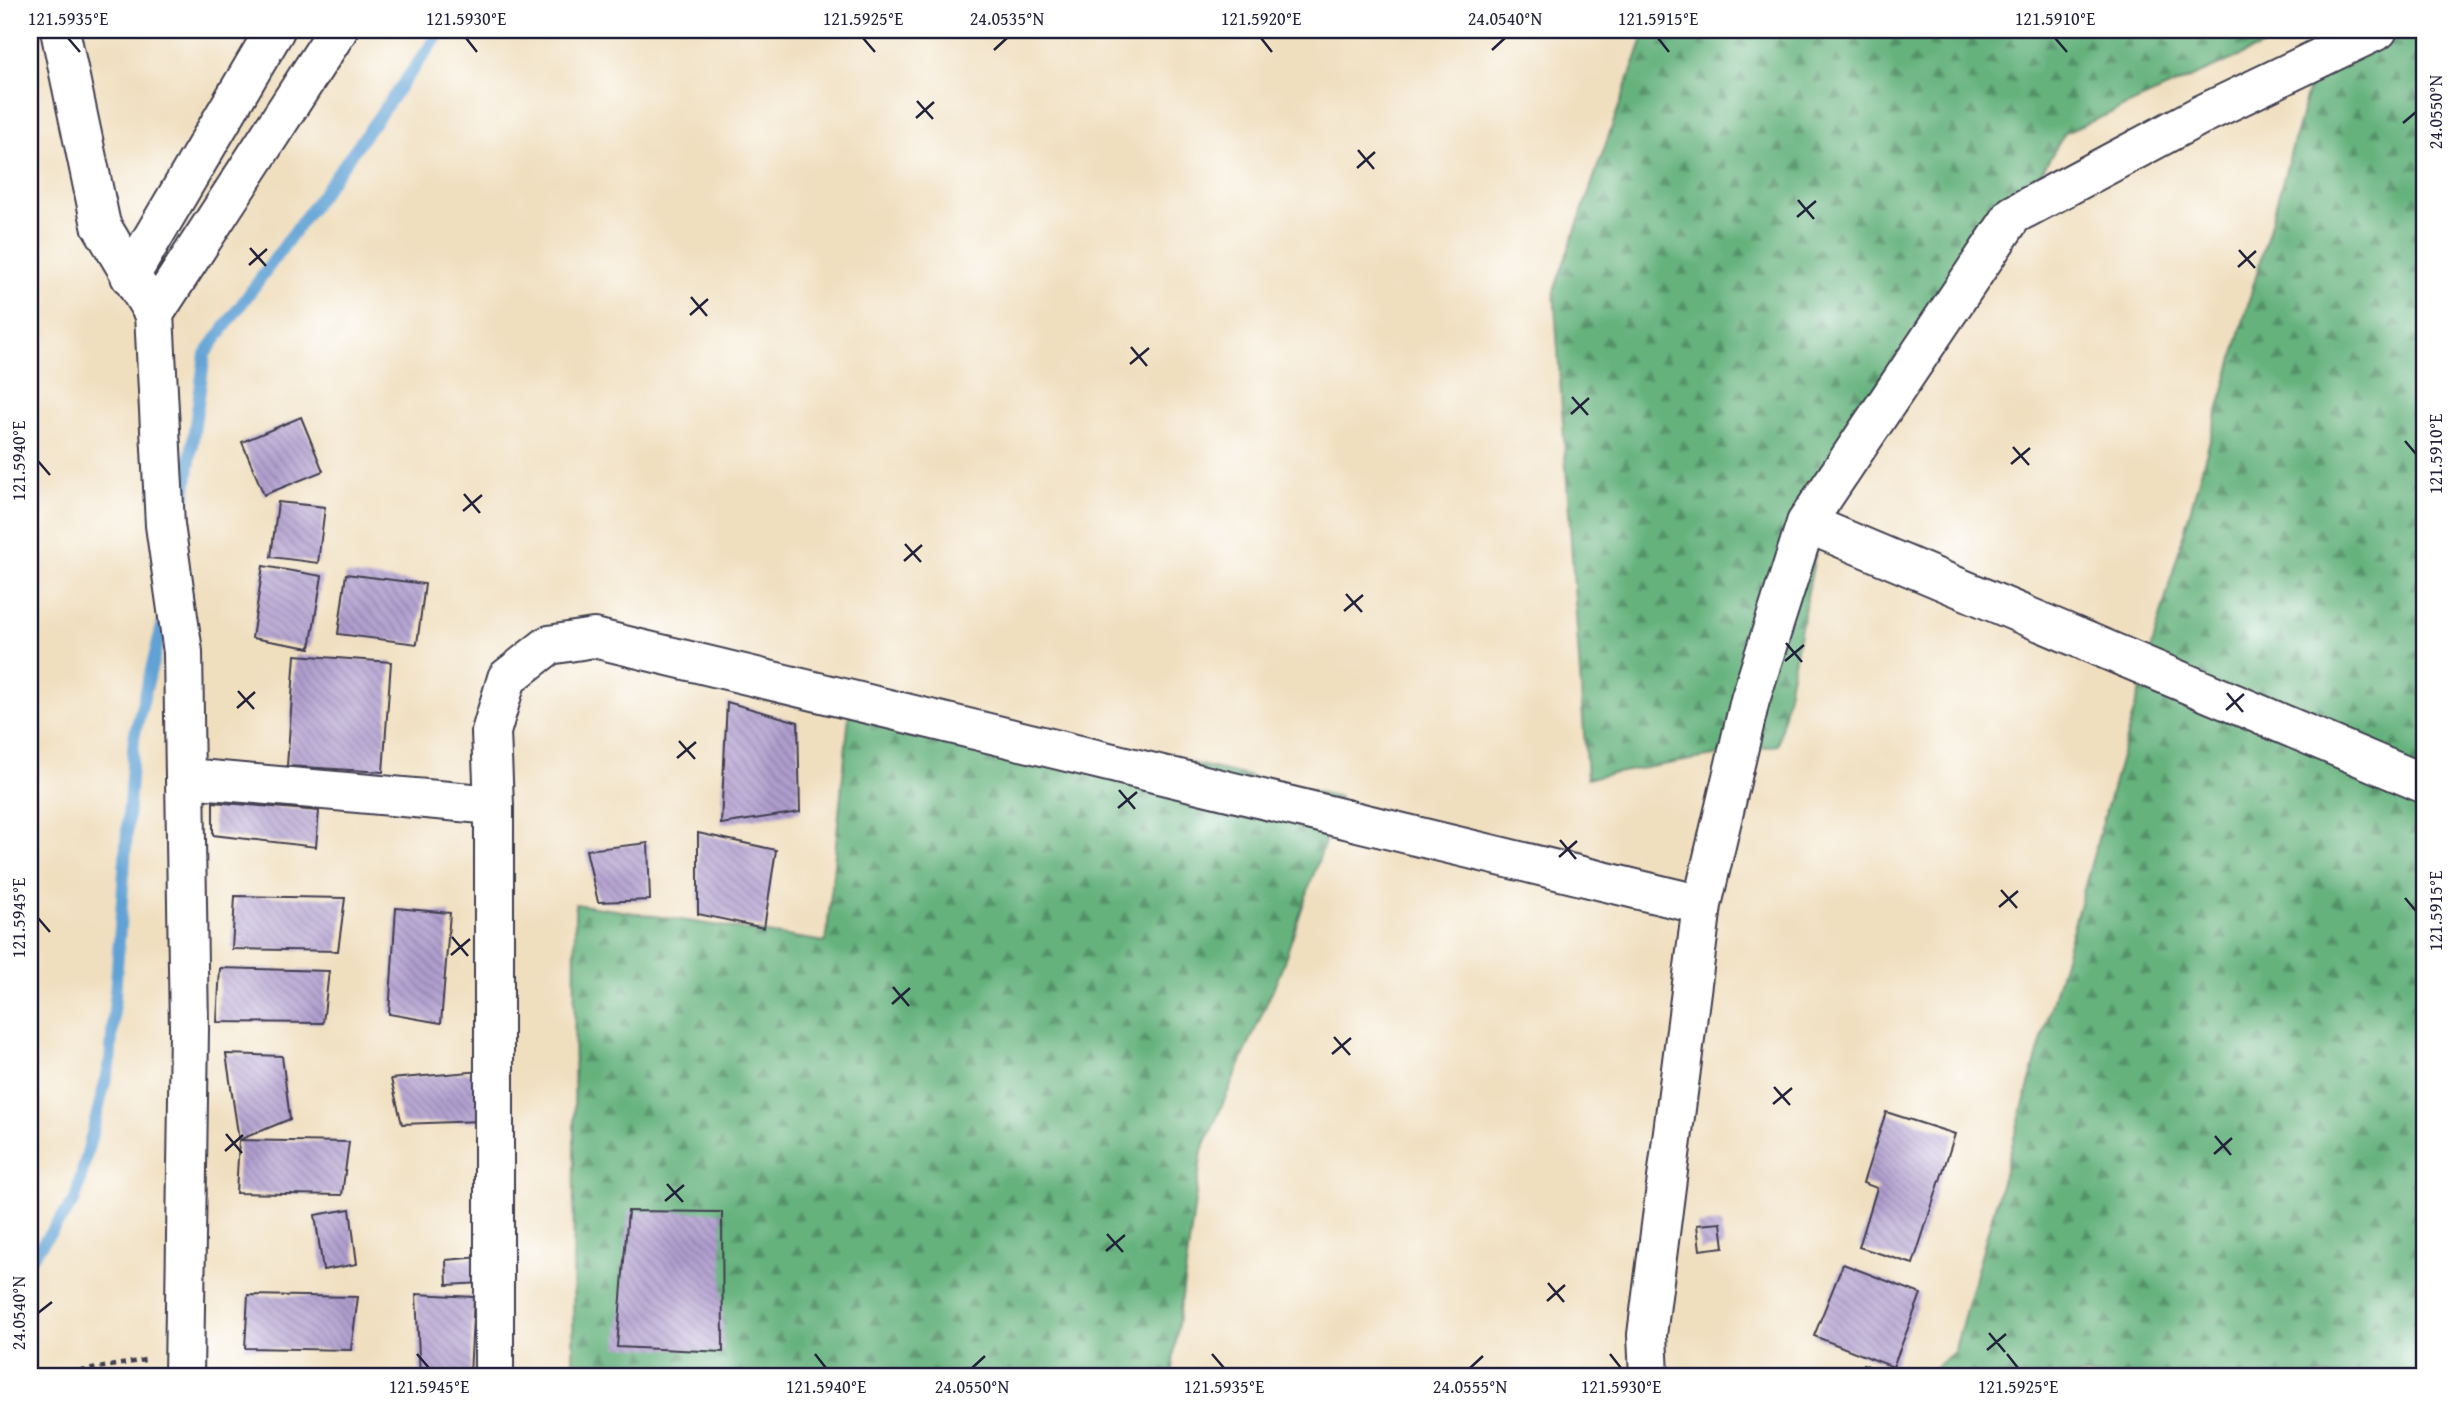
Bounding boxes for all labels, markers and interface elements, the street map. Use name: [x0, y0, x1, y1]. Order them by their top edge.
text: 121.5935°E: [28, 5, 108, 32]
text: 121.5930°E: [426, 5, 506, 32]
text: 121.5925°E: [823, 5, 903, 32]
text: 24.0535°N: [970, 5, 1045, 32]
text: 121.5920°E: [1221, 5, 1301, 32]
text: 24.0540°N: [1468, 5, 1543, 32]
text: 121.5915°E: [1618, 5, 1698, 32]
text: 121.5910°E: [2015, 5, 2095, 32]
text: 24.0550°N: [2422, 74, 2449, 149]
text: 121.5910°E: [2422, 414, 2449, 494]
text: 121.5940°E: [5, 421, 32, 501]
text: 121.5915°E: [2422, 871, 2449, 951]
text: 121.5945°E: [5, 878, 32, 958]
text: 24.0540°N: [5, 1275, 32, 1350]
text: 121.5945°E: [389, 1373, 469, 1400]
text: 121.5940°E: [786, 1373, 866, 1400]
text: 24.0550°N: [935, 1373, 1010, 1400]
text: 121.5935°E: [1184, 1373, 1264, 1400]
text: 24.0555°N: [1433, 1373, 1508, 1400]
text: 121.5930°E: [1581, 1373, 1661, 1400]
text: 121.5925°E: [1978, 1373, 2058, 1400]

